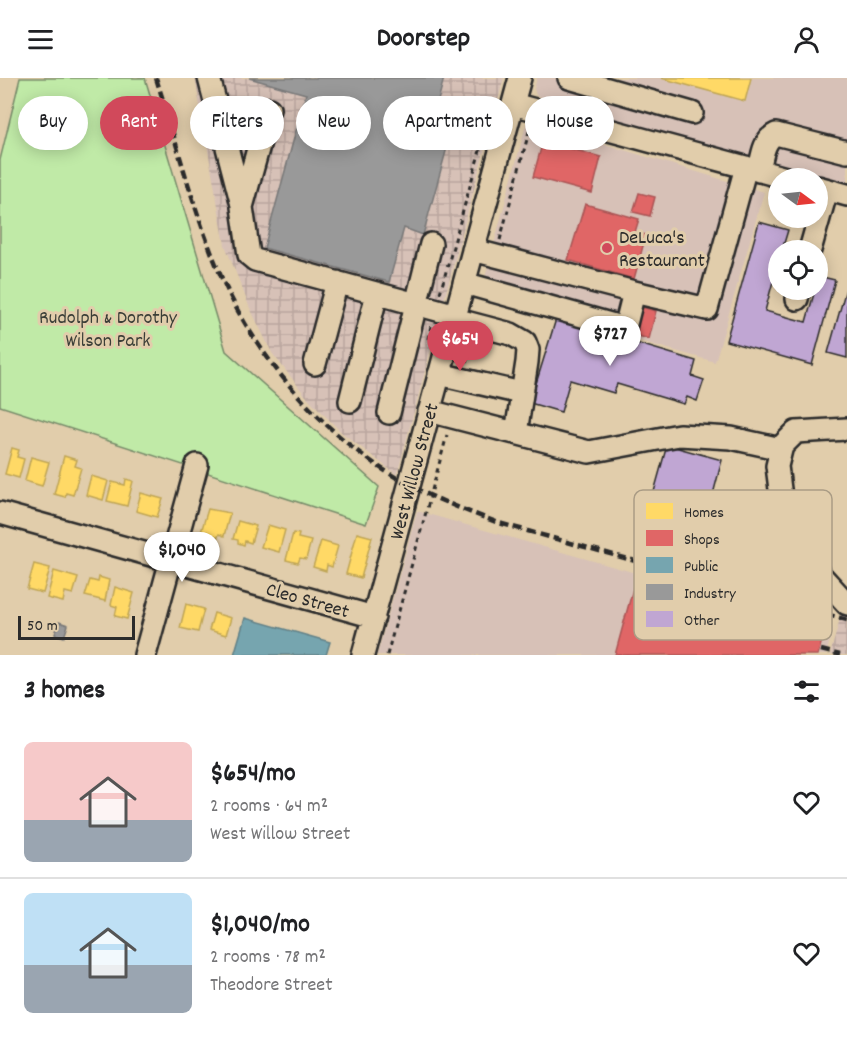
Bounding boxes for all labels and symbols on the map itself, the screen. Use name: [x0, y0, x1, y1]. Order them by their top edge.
north arrow: [768, 168, 828, 228]
place label: DeLuca's Restaurant: [619, 225, 705, 276]
marker: DeLuca's Restaurant: [600, 241, 614, 255]
park label: Rudolph & Dorothy Wilson Park: [39, 305, 178, 356]
pin: $727: [574, 316, 646, 367]
pin: $654: [424, 321, 496, 372]
street label: West Willow Street: [384, 400, 448, 543]
legend: [634, 490, 832, 640]
text: Homes: [684, 502, 724, 525]
text: Shops: [684, 529, 720, 552]
pin: $1,040: [133, 532, 231, 583]
text: Public: [684, 556, 718, 579]
street label: Cleo Street: [262, 577, 352, 627]
text: Industry: [684, 583, 736, 606]
text: Other: [684, 610, 719, 633]
scale bar: [18, 613, 135, 640]

